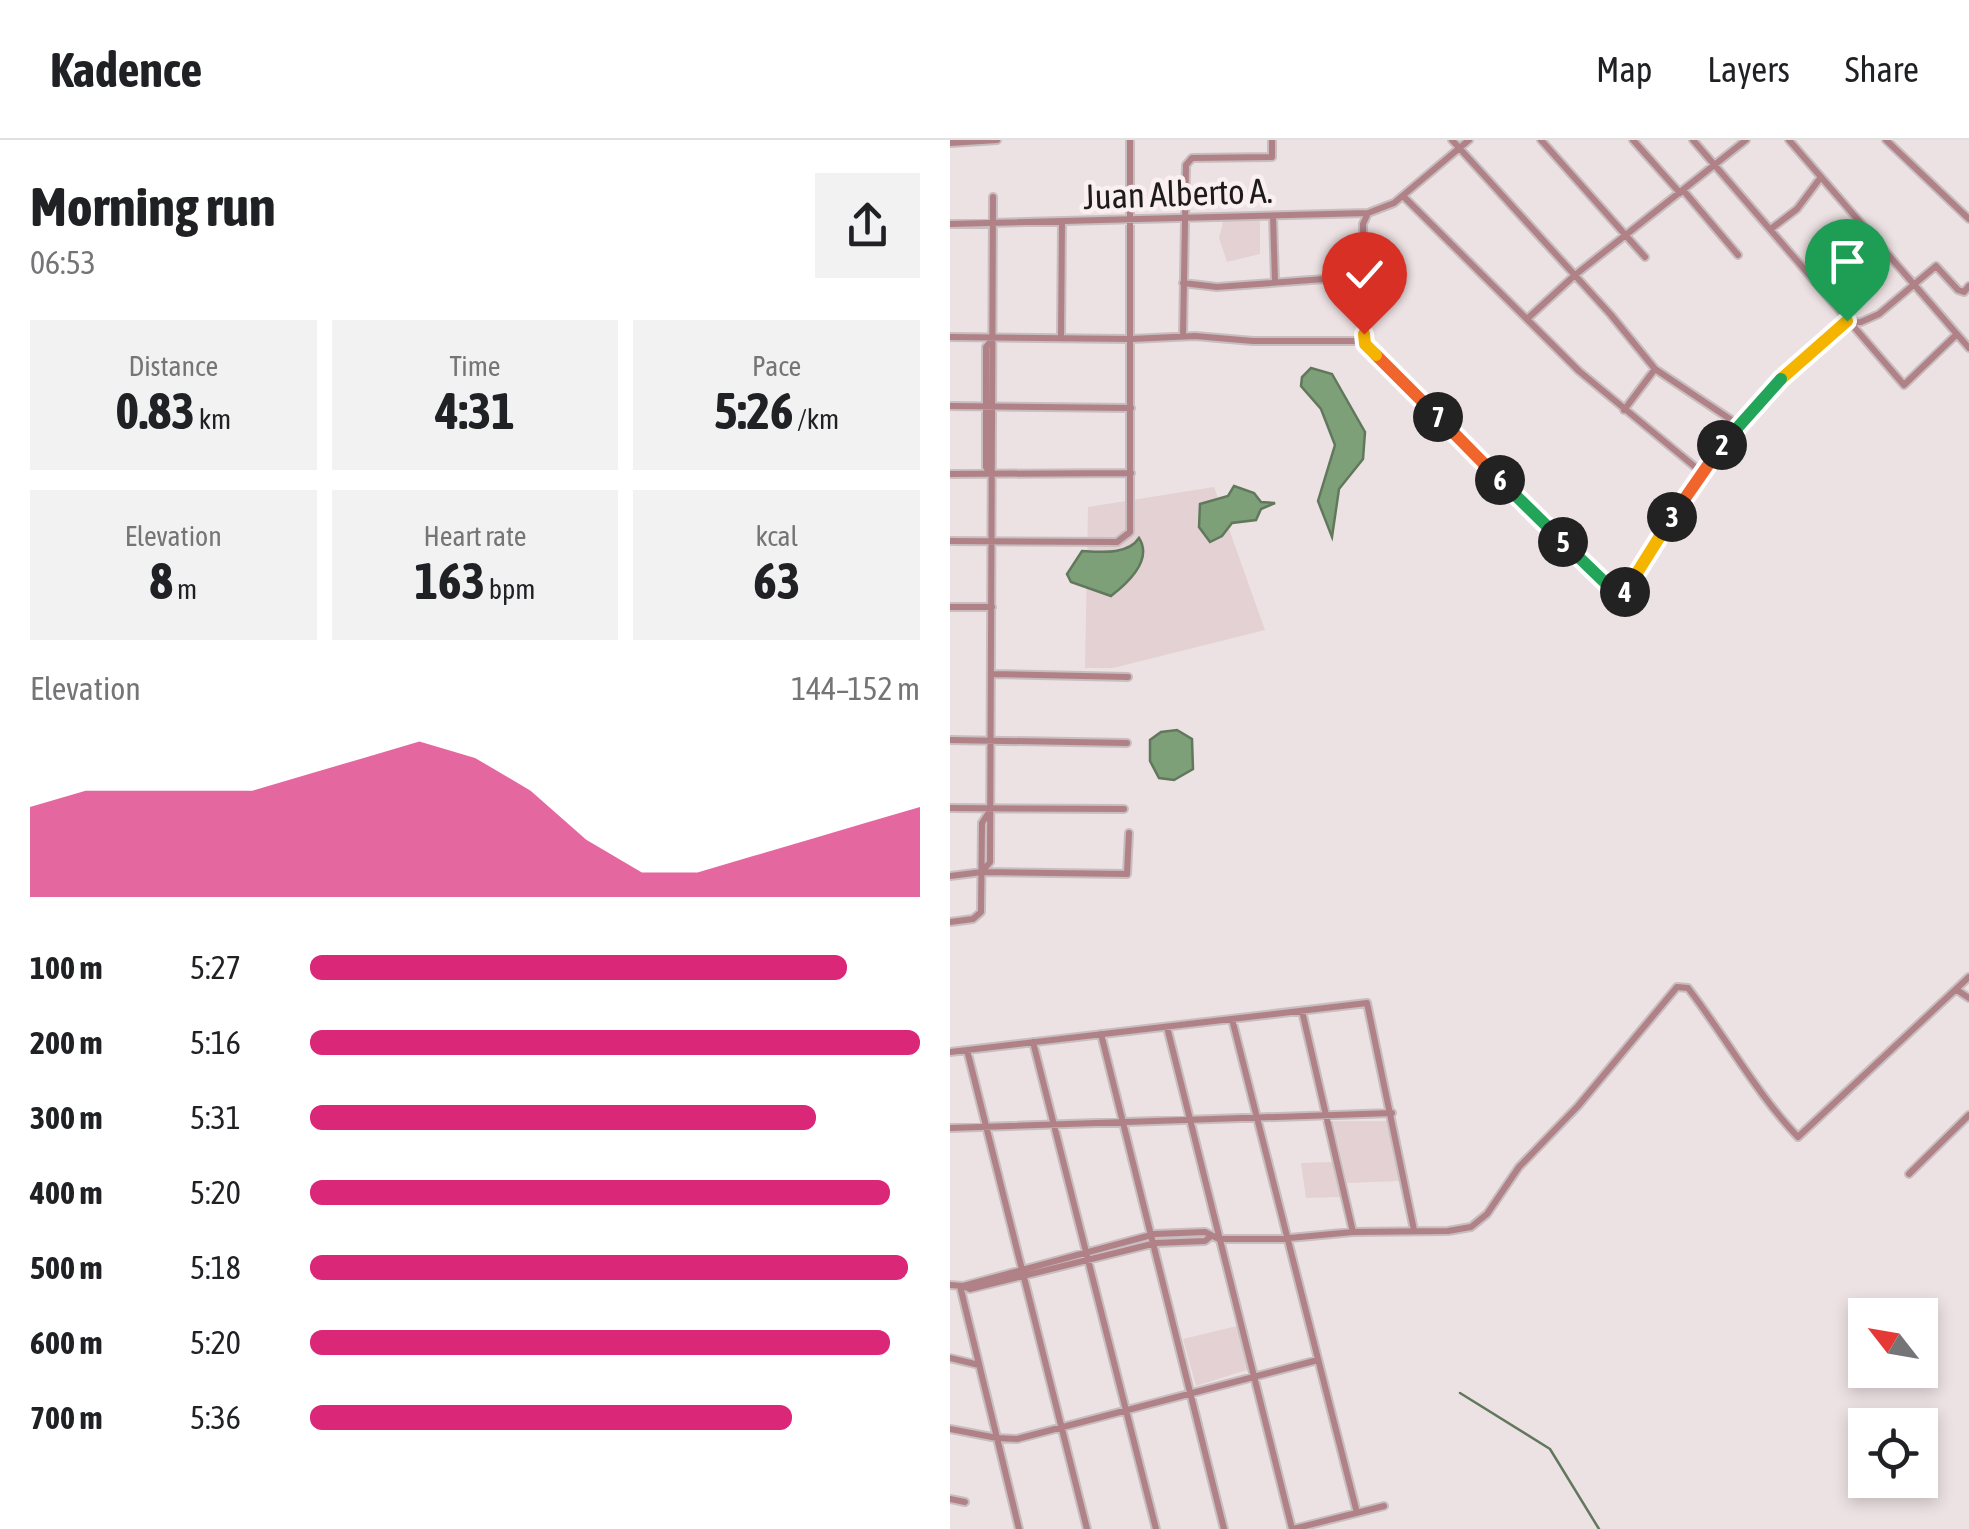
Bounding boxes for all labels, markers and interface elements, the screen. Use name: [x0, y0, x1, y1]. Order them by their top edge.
text: Kadence: [50, 42, 202, 97]
text: Map: [1596, 49, 1652, 89]
text: Layers: [1707, 49, 1790, 89]
text: Share: [1845, 49, 1919, 89]
street label: Juan Alberto A.: [1083, 170, 1273, 216]
button: share: [815, 173, 920, 278]
text: Morning run: [30, 175, 276, 238]
pin: [1805, 219, 1890, 322]
pin: [1322, 232, 1407, 335]
icon: arrive: [1820, 234, 1875, 289]
text: 06:53: [30, 244, 96, 281]
icon: check: [1337, 247, 1392, 302]
text: Distance: [128, 350, 218, 382]
text: Time: [449, 350, 501, 382]
text: Pace: [752, 350, 801, 382]
text: 0.83: [115, 382, 195, 440]
text: 4:31: [435, 382, 515, 440]
text: 5:26: [714, 382, 793, 440]
pin: 7: [1413, 392, 1463, 442]
text: 7: [1431, 401, 1445, 433]
text: km: [195, 403, 231, 435]
text: /km: [793, 403, 839, 435]
pin: 2: [1697, 420, 1747, 470]
text: 2: [1715, 429, 1729, 461]
pin: 6: [1475, 455, 1525, 505]
text: 6: [1493, 464, 1507, 496]
pin: 3: [1647, 492, 1697, 542]
text: 3: [1665, 501, 1679, 533]
pin: 5: [1538, 517, 1588, 567]
text: Elevation: [125, 520, 222, 552]
text: Heart rate: [423, 520, 527, 552]
text: kcal: [755, 520, 798, 552]
text: 5: [1556, 526, 1570, 558]
text: 8: [150, 552, 173, 610]
text: 163: [414, 552, 485, 610]
text: 63: [753, 552, 800, 610]
pin: 4: [1600, 567, 1650, 617]
text: m: [173, 573, 197, 605]
text: bpm: [485, 573, 536, 605]
text: 4: [1618, 576, 1632, 608]
text: Elevation: [30, 670, 141, 707]
text: 144–152 m: [791, 670, 920, 707]
text: 100 m: [30, 949, 103, 986]
text: 5:27: [190, 949, 241, 986]
text: 200 m: [30, 1024, 103, 1061]
text: 5:16: [190, 1024, 241, 1061]
text: 300 m: [30, 1099, 103, 1136]
text: 5:31: [190, 1099, 241, 1136]
text: 400 m: [30, 1174, 103, 1211]
text: 5:20: [190, 1174, 241, 1211]
text: 500 m: [30, 1249, 103, 1286]
text: 5:18: [190, 1249, 241, 1286]
north arrow: [1848, 1298, 1938, 1388]
map controls: [1848, 1298, 1938, 1498]
text: 600 m: [30, 1324, 103, 1361]
text: 5:20: [190, 1324, 241, 1361]
text: 700 m: [30, 1399, 103, 1436]
text: 5:36: [190, 1399, 241, 1436]
button: locate: [1848, 1408, 1938, 1498]

